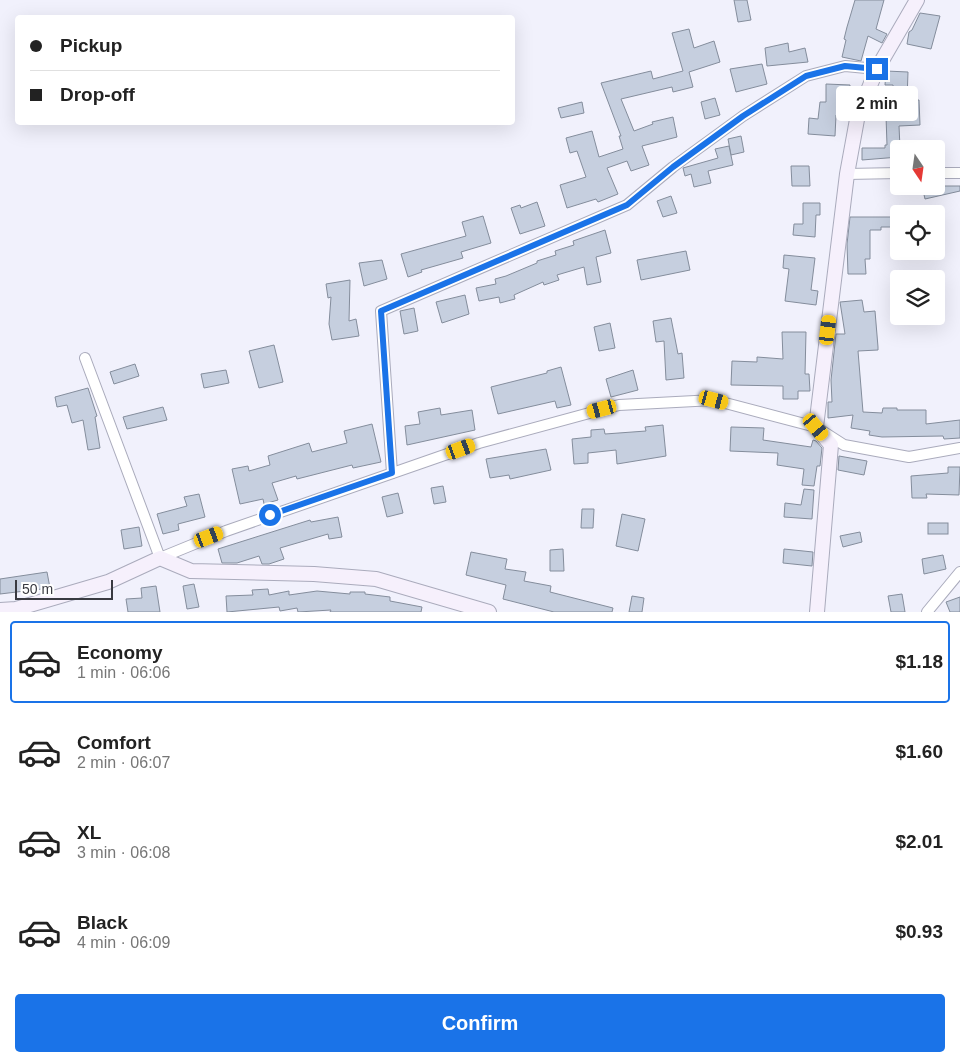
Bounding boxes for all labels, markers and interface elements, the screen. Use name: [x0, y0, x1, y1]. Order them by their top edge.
text: Pickup: [60, 35, 122, 56]
route end: [866, 58, 888, 80]
text: Drop-off: [60, 84, 135, 105]
callout: 2 min: [836, 86, 918, 122]
text: 2 min: [856, 95, 898, 112]
north arrow: [890, 140, 945, 195]
map controls: [890, 140, 945, 325]
button: locate: [890, 205, 945, 260]
button: layers: [890, 270, 945, 325]
car: [818, 314, 837, 346]
car: [697, 389, 730, 411]
car: [585, 398, 618, 420]
car: [800, 411, 831, 443]
car: [444, 437, 477, 461]
route start: [259, 504, 281, 526]
car: [192, 525, 225, 549]
scale bar: [15, 577, 112, 600]
text: 50 m: [22, 581, 53, 597]
icon: car: [17, 640, 62, 685]
text: Economy: [77, 642, 163, 663]
text: $1.18: [895, 651, 943, 672]
text: 1 min · 06:06: [77, 664, 170, 681]
icon: car: [17, 730, 62, 775]
text: Comfort: [77, 732, 151, 753]
text: $1.60: [895, 741, 943, 762]
text: 2 min · 06:07: [77, 754, 170, 771]
icon: car: [17, 820, 62, 865]
text: XL: [77, 822, 101, 843]
text: $2.01: [895, 831, 943, 852]
text: 3 min · 06:08: [77, 844, 170, 861]
icon: car: [17, 910, 62, 955]
text: Black: [77, 912, 128, 933]
text: $0.93: [895, 921, 943, 942]
text: 4 min · 06:09: [77, 934, 170, 951]
button: Confirm: [15, 994, 945, 1052]

